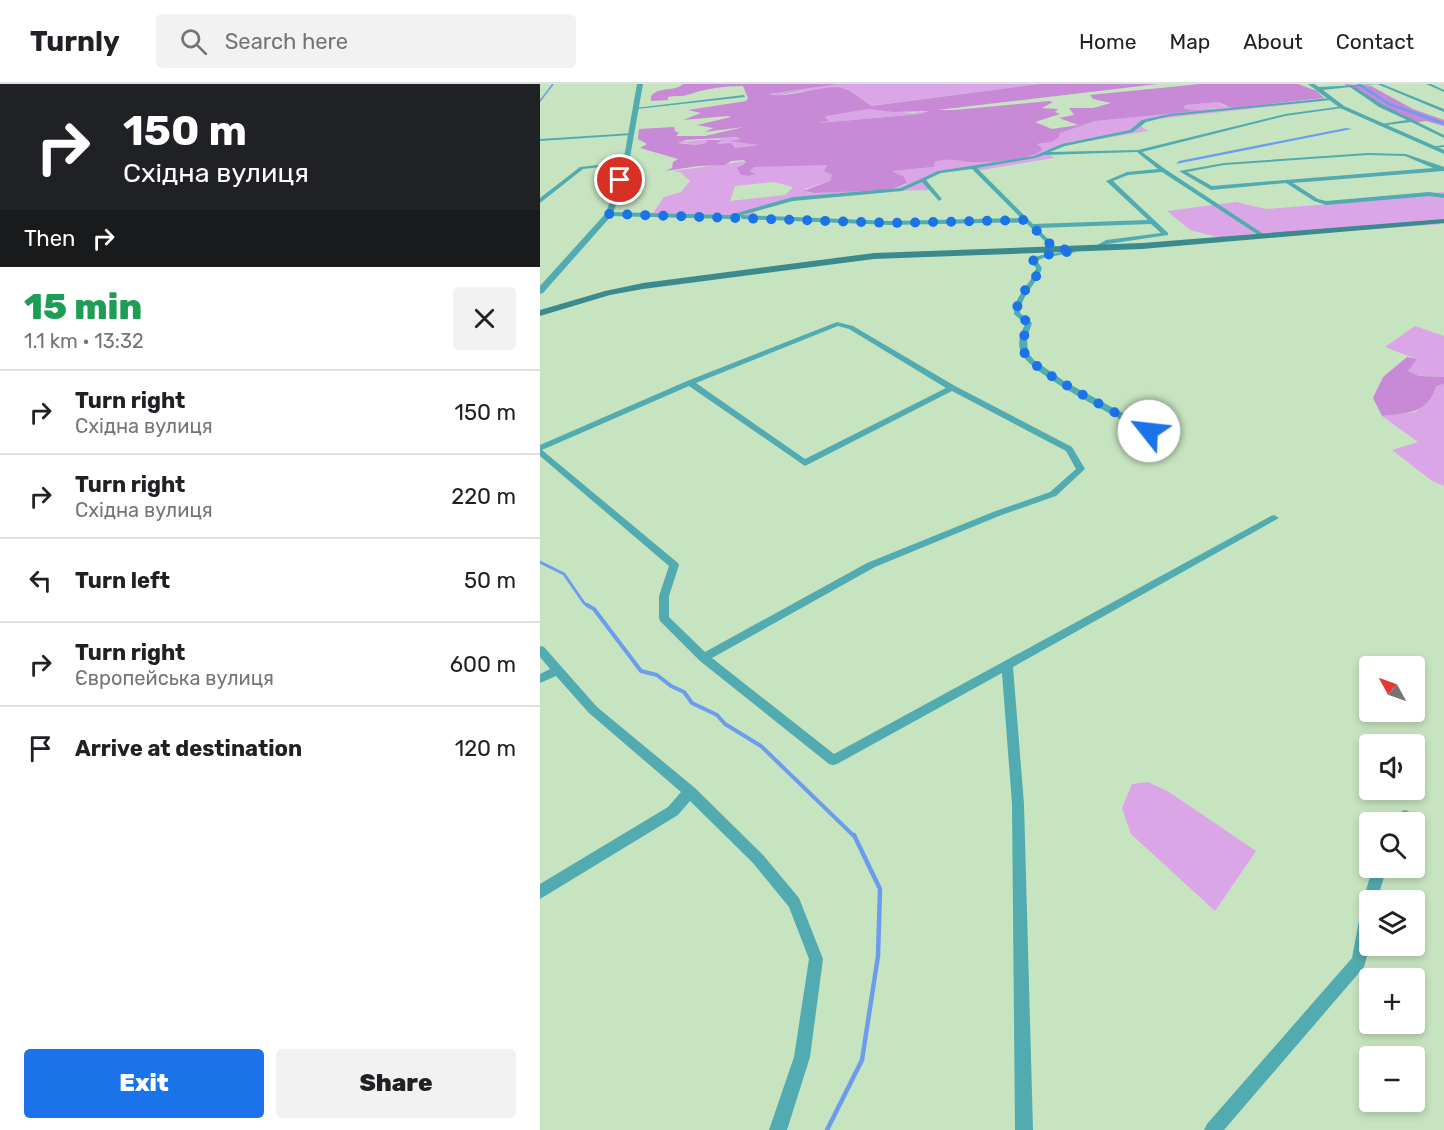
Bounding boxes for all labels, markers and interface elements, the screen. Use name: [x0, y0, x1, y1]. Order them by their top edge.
search box: [156, 14, 576, 68]
text: Turnly: [30, 25, 120, 58]
icon: search: [177, 25, 210, 58]
text: Search here: [225, 28, 348, 55]
text: Home: [1079, 29, 1136, 54]
text: Map: [1169, 29, 1210, 54]
text: About: [1243, 29, 1303, 54]
text: Contact: [1336, 29, 1414, 54]
text: 150 m: [123, 106, 247, 156]
icon: right: [24, 108, 102, 186]
pin: [594, 154, 645, 205]
text: Східна вулиця: [123, 157, 309, 189]
icon: arrive: [603, 163, 636, 196]
icon: right: [87, 222, 120, 255]
text: Then: [24, 225, 75, 252]
text: 15 min: [24, 285, 142, 328]
button: close: [453, 287, 516, 350]
text: 1.1 km · 13:32: [24, 329, 144, 353]
text: Turn right: [75, 387, 185, 414]
icon: right: [24, 396, 57, 429]
text: 150 m: [455, 399, 516, 426]
position arrow: [1117, 399, 1181, 463]
text: Східна вулиця: [75, 414, 213, 438]
text: Turn right: [75, 471, 185, 498]
icon: right: [24, 480, 57, 513]
text: 220 m: [451, 483, 516, 510]
text: Східна вулиця: [75, 498, 213, 522]
icon: left: [24, 564, 57, 597]
text: Turn left: [75, 567, 170, 594]
text: 50 m: [464, 567, 516, 594]
text: Turn right: [75, 639, 185, 666]
icon: right: [24, 648, 57, 681]
text: 600 m: [450, 651, 516, 678]
north arrow: [1359, 656, 1425, 722]
map controls: [1359, 656, 1425, 1112]
text: Європейська вулиця: [75, 666, 274, 690]
icon: arrive: [24, 732, 57, 765]
button: sound: [1359, 734, 1425, 800]
text: Arrive at destination: [75, 735, 302, 762]
text: 120 m: [455, 735, 516, 762]
button: search: [1359, 812, 1425, 878]
button: layers: [1359, 890, 1425, 956]
button: +: [1359, 968, 1425, 1034]
button: −: [1359, 1046, 1425, 1112]
button: Exit: [24, 1049, 264, 1118]
button: Share: [276, 1049, 516, 1118]

